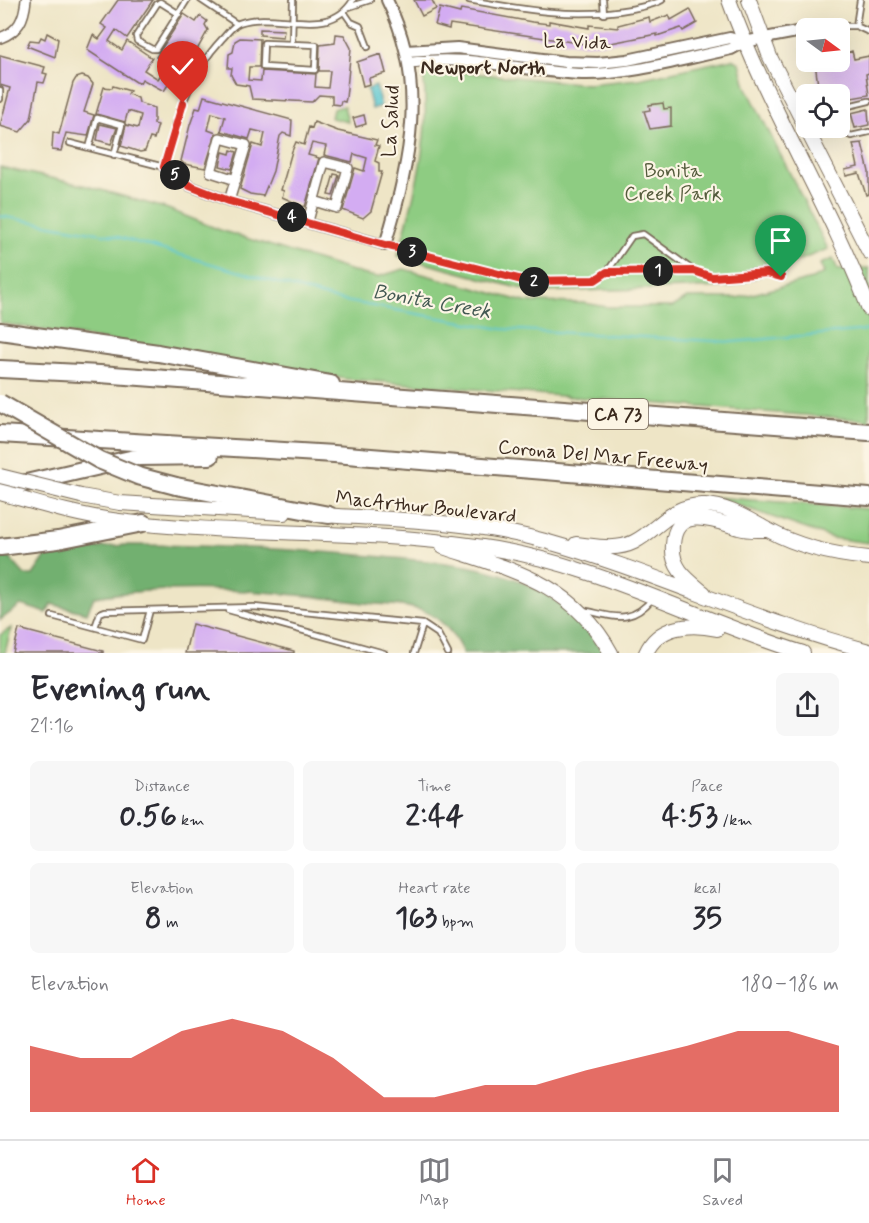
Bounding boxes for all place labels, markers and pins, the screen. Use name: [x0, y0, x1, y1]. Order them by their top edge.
pin: [157, 41, 208, 103]
pin: 5: [160, 160, 190, 190]
pin: 4: [277, 202, 307, 232]
pin: [755, 215, 806, 277]
pin: 3: [397, 237, 427, 267]
pin: 1: [643, 256, 673, 286]
pin: 2: [519, 267, 549, 297]

